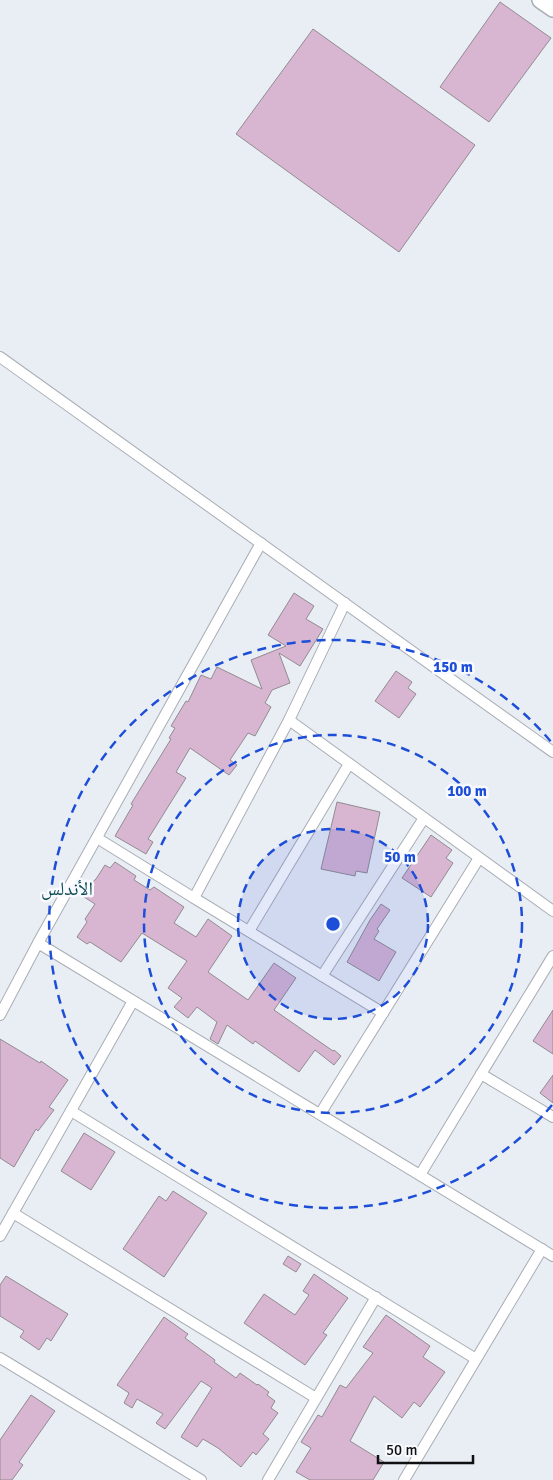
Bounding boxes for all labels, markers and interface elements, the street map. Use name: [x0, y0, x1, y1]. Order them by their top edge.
text: 150 m: [433, 658, 473, 676]
text: 100 m: [447, 782, 487, 800]
text: 50 m: [384, 848, 416, 866]
district label: الأندلس: [41, 877, 93, 901]
centre of rings: [324, 915, 342, 933]
scale bar: [378, 1432, 473, 1464]
text: 50 m: [386, 1441, 417, 1459]

